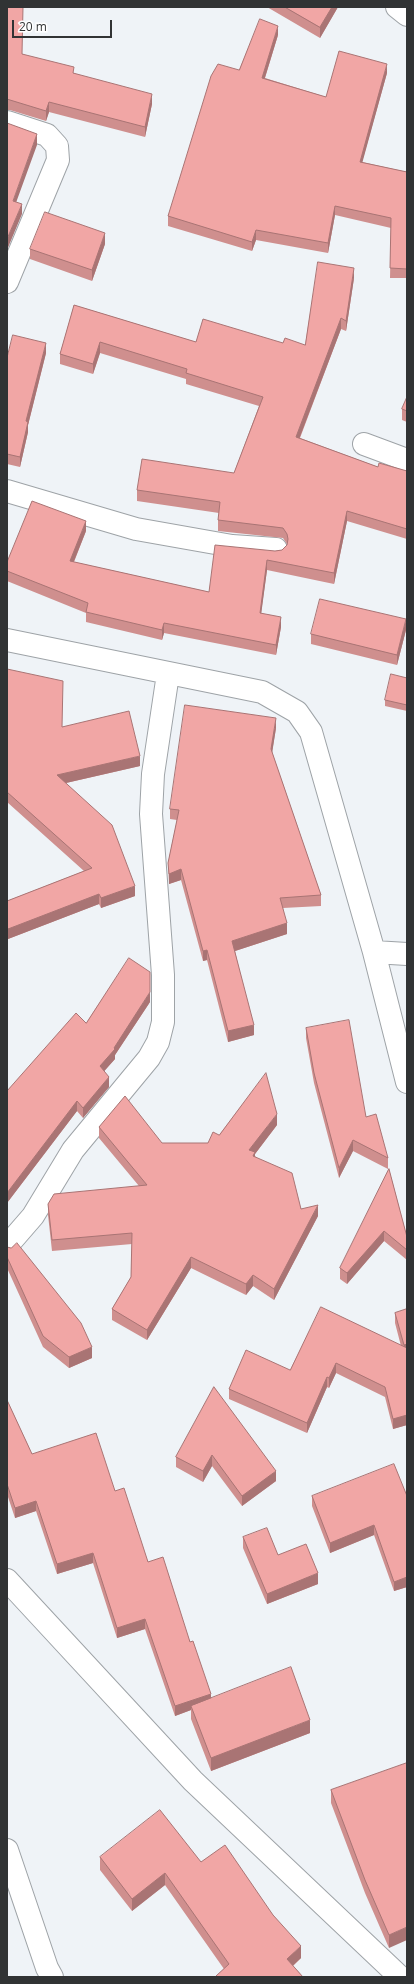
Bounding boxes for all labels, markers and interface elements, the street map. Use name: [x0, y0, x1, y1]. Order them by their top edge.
scale bar: [14, 12, 114, 38]
text: 20 m: [19, 18, 47, 35]

